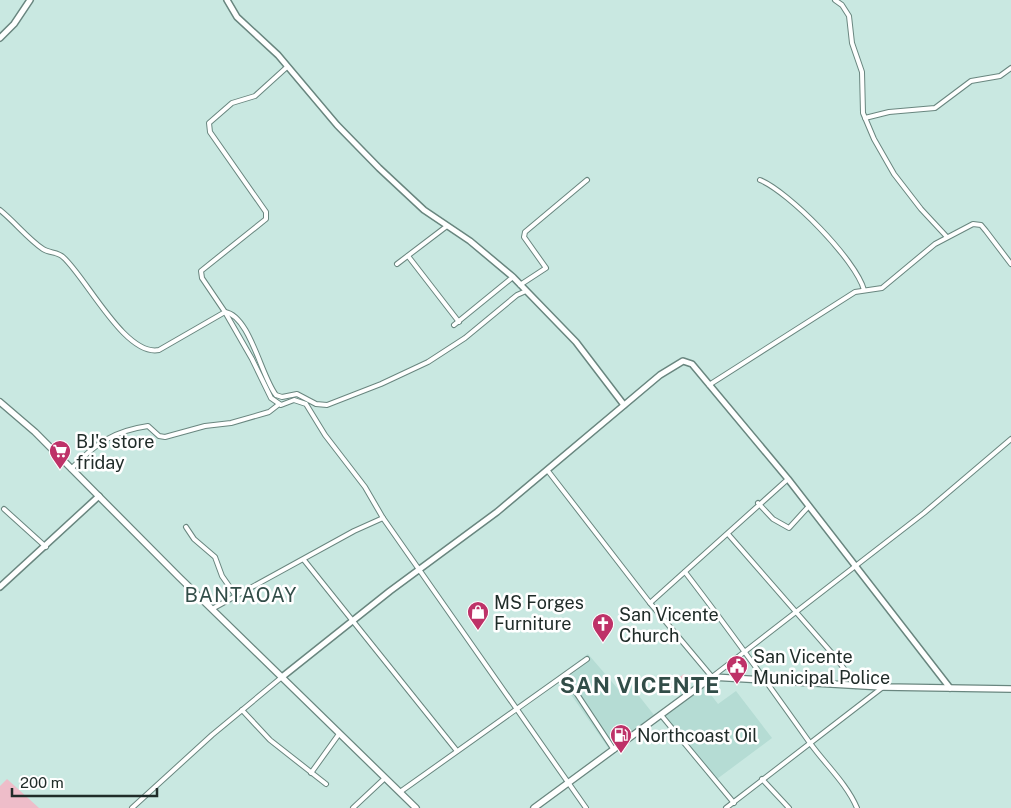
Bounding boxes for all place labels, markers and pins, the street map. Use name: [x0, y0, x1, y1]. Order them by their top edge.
place label: BJ's store friday: [76, 431, 155, 473]
supermarket icon: BJ's store friday: [48, 439, 72, 470]
place label: MS Forges Furniture: [494, 592, 584, 634]
shop icon: MS Forges Furniture: [466, 600, 490, 631]
place label: San Vicente Church: [619, 604, 719, 646]
church icon: San Vicente Church: [591, 612, 615, 643]
place label: San Vicente Municipal Police: [753, 646, 890, 688]
public building icon: San Vicente Municipal Police: [725, 654, 749, 685]
fuel station icon: Northcoast Oil: [609, 723, 633, 754]
place label: Northcoast Oil: [637, 725, 758, 746]

